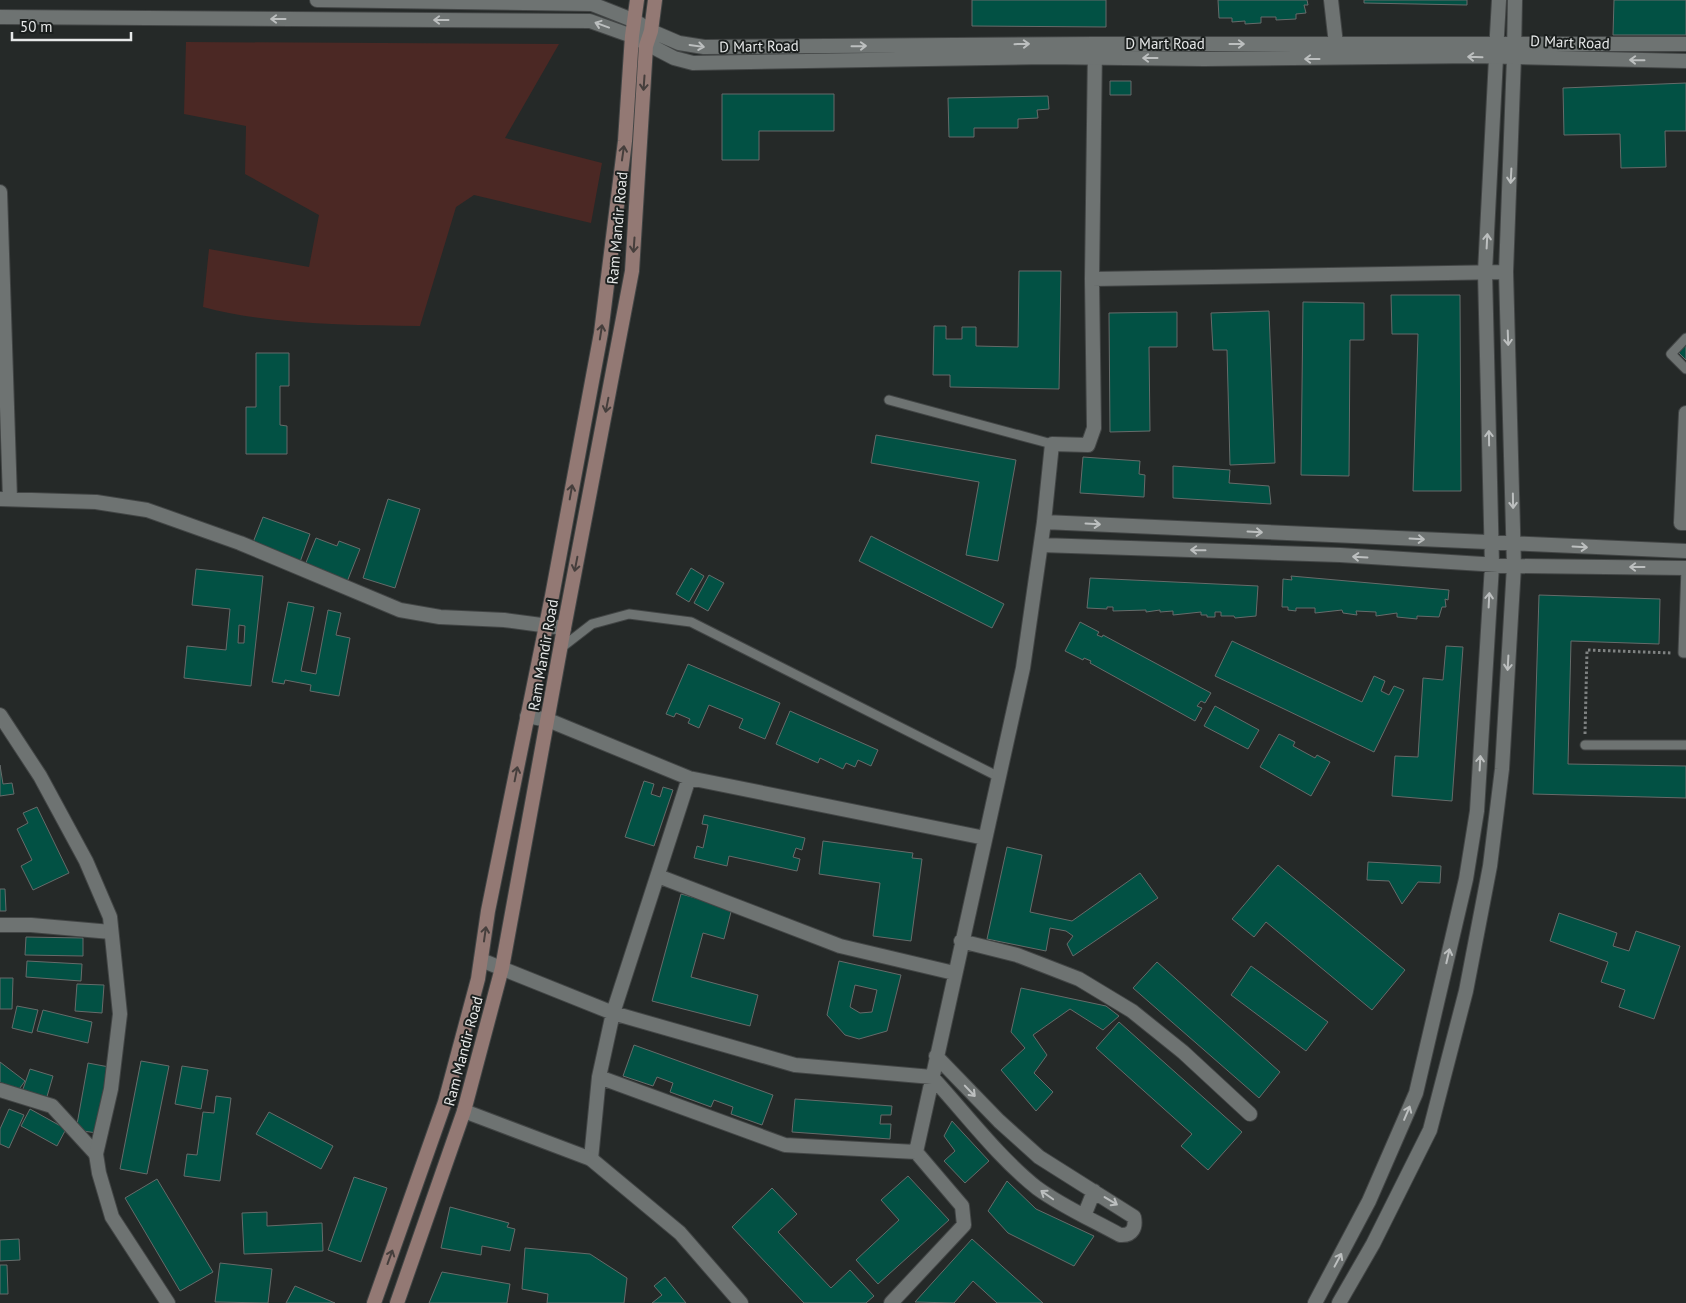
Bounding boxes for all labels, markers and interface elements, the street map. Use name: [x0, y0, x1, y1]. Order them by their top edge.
scale bar: [12, 10, 131, 42]
one-way arrow: [270, 14, 286, 24]
one-way arrow: [433, 15, 449, 25]
text: 50 m: [20, 17, 53, 36]
one-way arrow: [595, 20, 610, 29]
street label: D Mart Road: [1530, 31, 1610, 53]
street label: D Mart Road: [1125, 34, 1205, 53]
street label: D Mart Road: [719, 36, 799, 56]
one-way arrow: [1014, 39, 1030, 49]
one-way arrow: [1228, 39, 1245, 49]
one-way arrow: [689, 41, 705, 51]
one-way arrow: [851, 41, 867, 51]
one-way arrow: [1467, 52, 1483, 61]
one-way arrow: [1142, 53, 1158, 63]
one-way arrow: [1305, 54, 1321, 64]
one-way arrow: [1630, 55, 1646, 65]
one-way arrow: [639, 74, 648, 90]
one-way arrow: [618, 146, 628, 162]
one-way arrow: [1506, 168, 1515, 184]
street label: Ram Mandir Road: [603, 171, 631, 285]
one-way arrow: [1483, 233, 1492, 249]
one-way arrow: [629, 237, 638, 253]
one-way arrow: [597, 324, 607, 340]
one-way arrow: [1503, 330, 1513, 346]
one-way arrow: [601, 396, 611, 412]
one-way arrow: [1484, 430, 1494, 446]
one-way arrow: [567, 484, 577, 500]
one-way arrow: [1508, 492, 1518, 508]
one-way arrow: [1084, 519, 1100, 528]
one-way arrow: [1247, 527, 1263, 536]
one-way arrow: [1409, 535, 1425, 544]
one-way arrow: [1571, 543, 1587, 552]
one-way arrow: [1190, 545, 1206, 555]
one-way arrow: [1353, 552, 1369, 561]
one-way arrow: [570, 556, 580, 572]
one-way arrow: [1630, 562, 1646, 572]
one-way arrow: [1485, 593, 1494, 609]
street label: Ram Mandir Road: [524, 598, 562, 712]
one-way arrow: [1504, 655, 1513, 671]
one-way arrow: [1476, 755, 1485, 771]
one-way arrow: [511, 767, 521, 783]
one-way arrow: [480, 926, 490, 942]
one-way arrow: [1444, 949, 1453, 965]
street label: Ram Mandir Road: [439, 994, 487, 1108]
one-way arrow: [964, 1085, 976, 1097]
one-way arrow: [1402, 1106, 1412, 1121]
one-way arrow: [1040, 1190, 1054, 1200]
one-way arrow: [1103, 1197, 1117, 1207]
one-way arrow: [386, 1250, 395, 1265]
one-way arrow: [1333, 1253, 1343, 1268]

